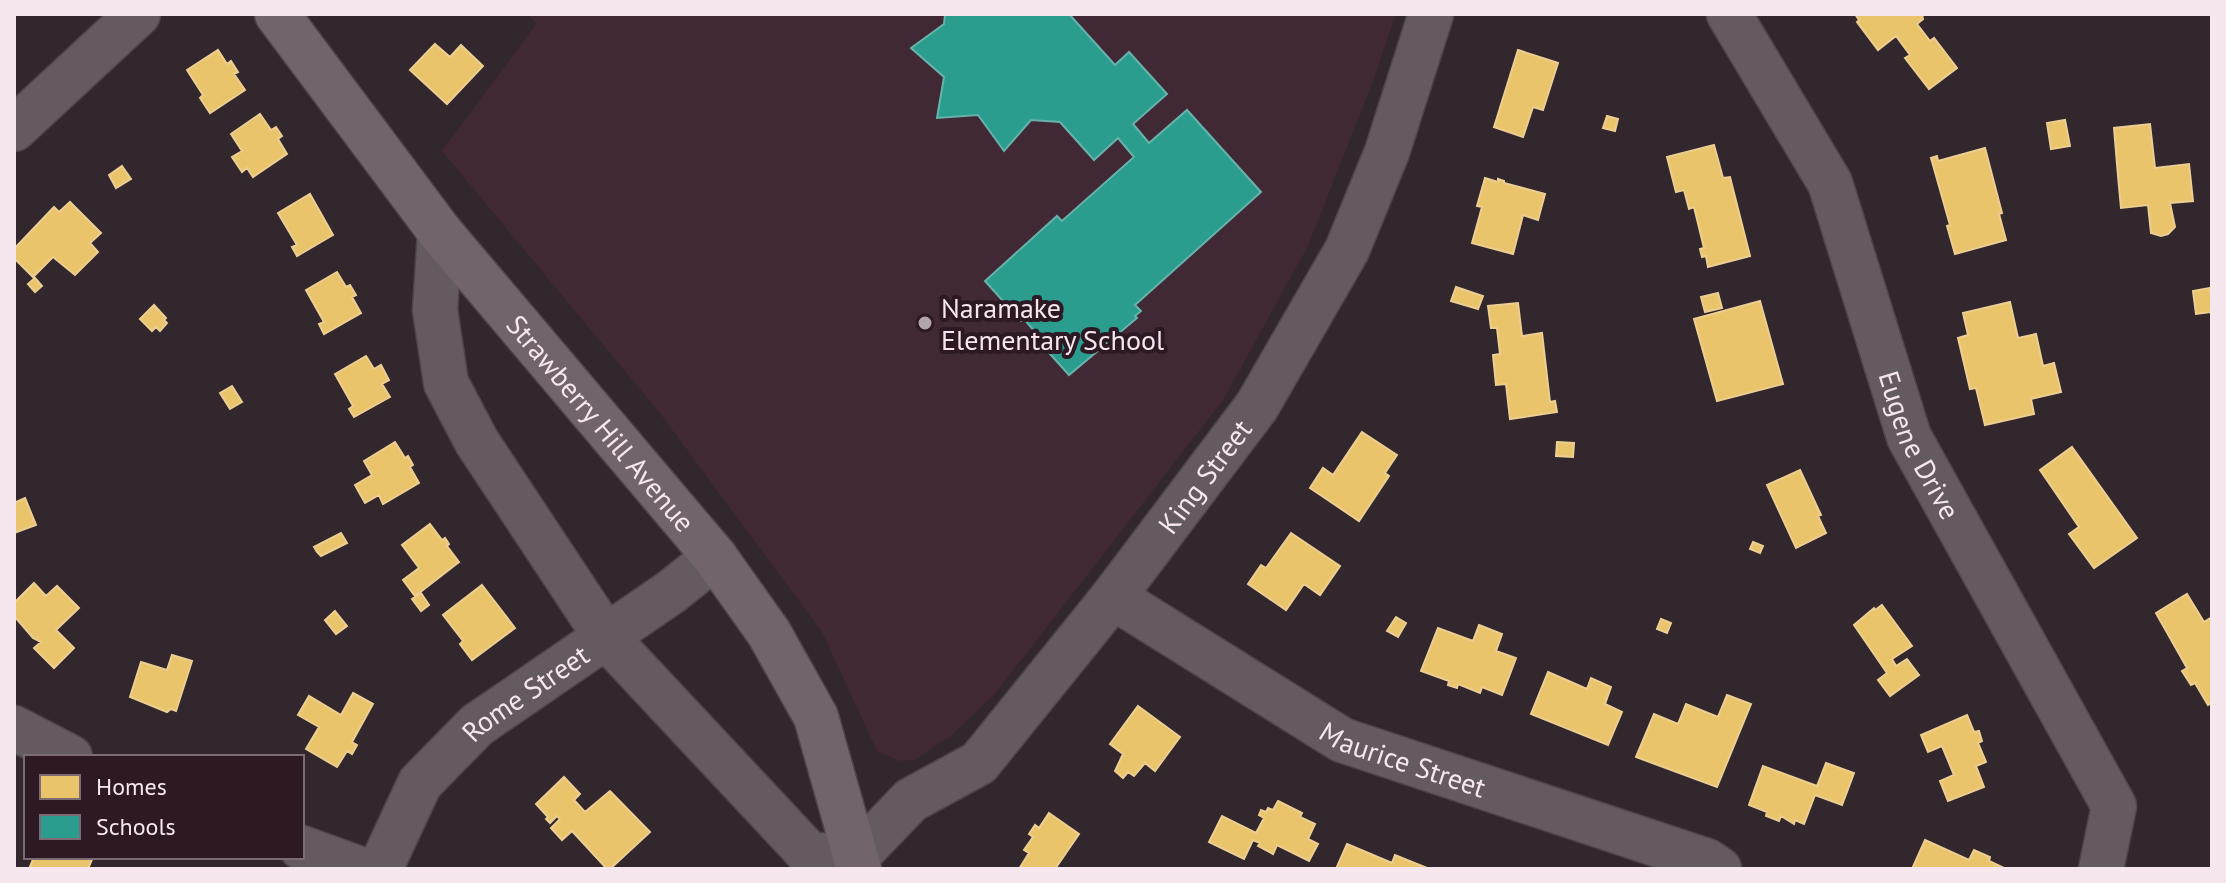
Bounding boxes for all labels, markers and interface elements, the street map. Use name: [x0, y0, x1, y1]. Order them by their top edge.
place label: Naramake Elementary School: [941, 289, 1164, 358]
street label: Strawberry Hill Avenue: [499, 306, 704, 539]
marker: Naramake Elementary School: [916, 314, 934, 332]
street label: Eugene Drive: [1871, 366, 1969, 525]
street label: King Street: [1149, 411, 1260, 541]
street label: Rome Street: [453, 635, 596, 749]
street label: Maurice Street: [1313, 712, 1491, 805]
legend: [24, 755, 304, 859]
text: Homes: [96, 771, 167, 802]
text: Schools: [96, 811, 176, 842]

